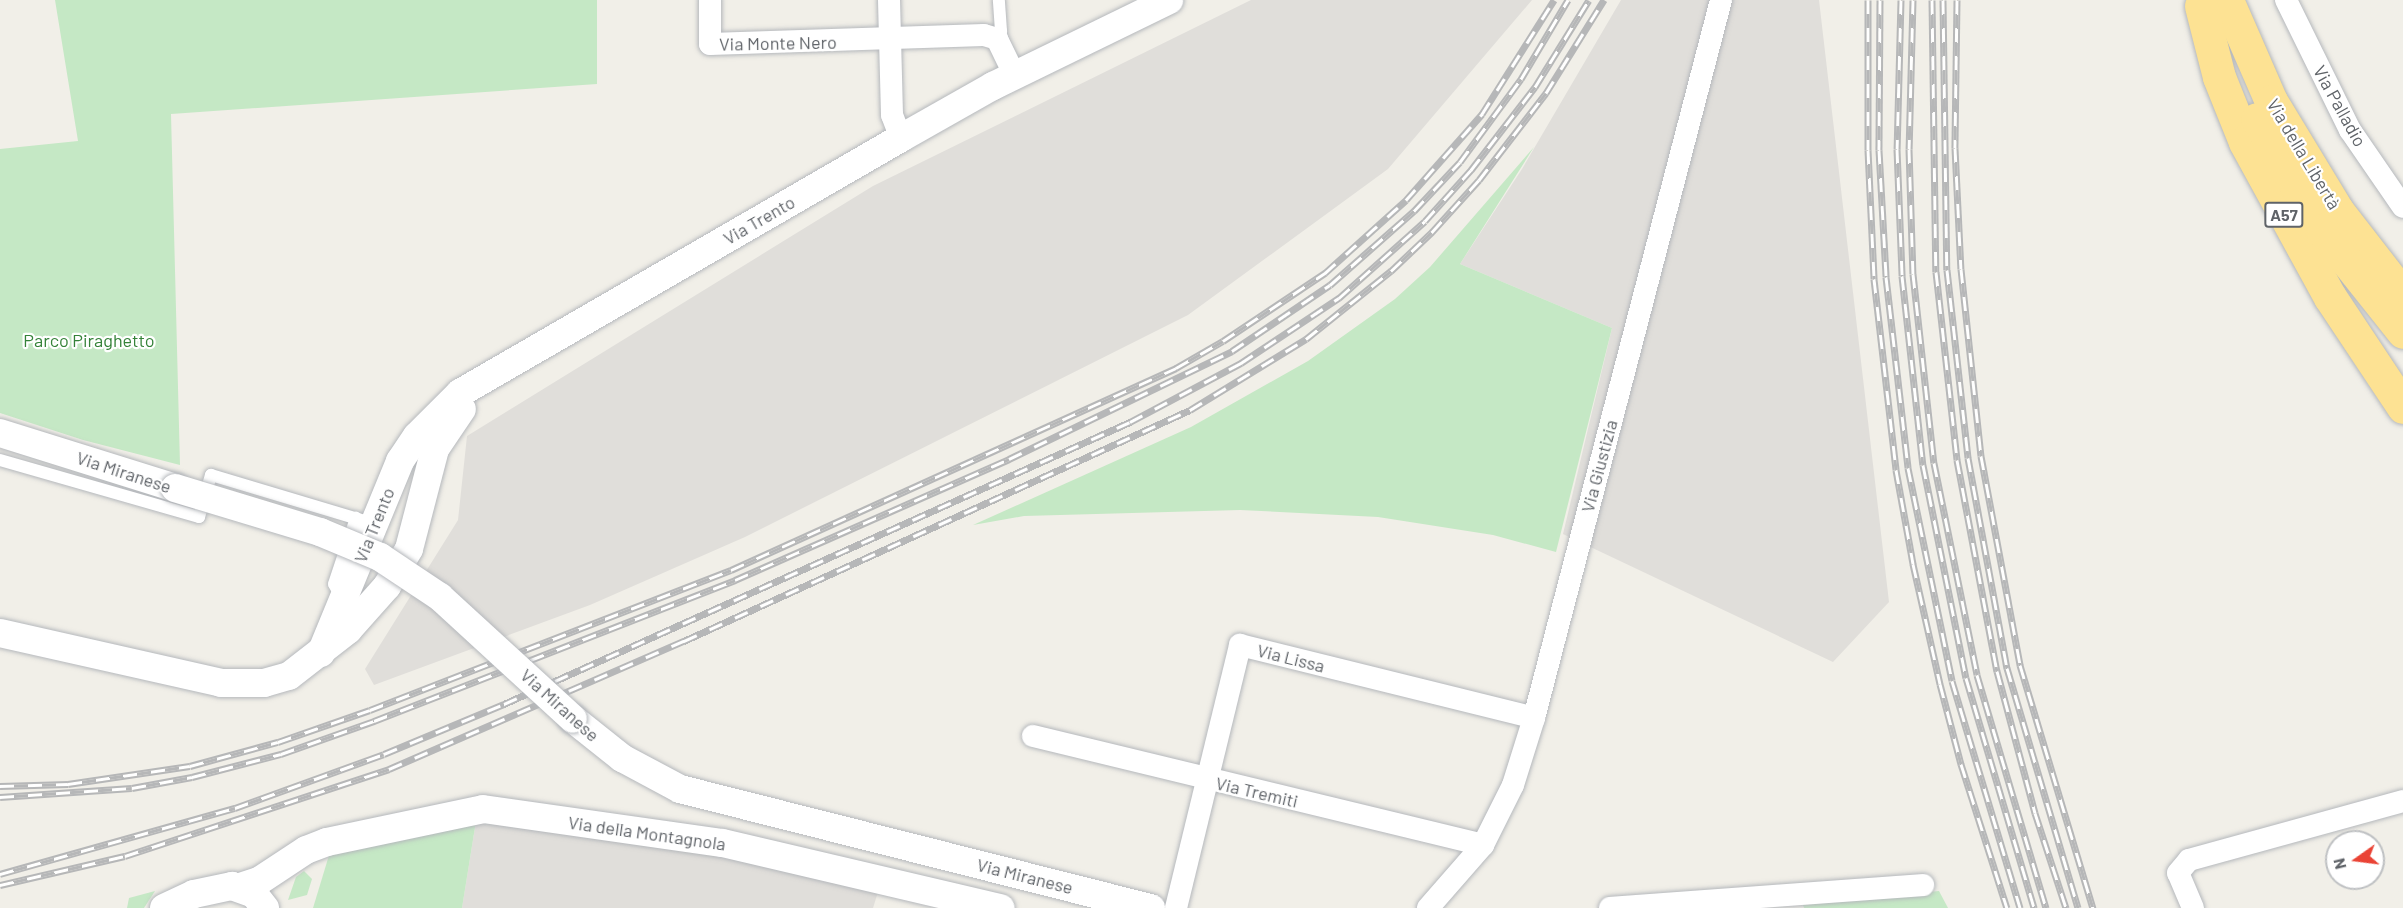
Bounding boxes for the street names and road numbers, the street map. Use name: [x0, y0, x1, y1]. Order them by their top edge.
street label: Via Monte Nero: [719, 31, 837, 55]
street label: Via Palladio: [2309, 62, 2371, 150]
street label: Via della Libertà: [2263, 95, 2345, 213]
street label: Via Trento: [719, 191, 799, 249]
road number: A57: [2263, 202, 2305, 228]
street label: Via Giustizia: [1576, 417, 1622, 515]
street label: Via Miranese: [74, 447, 174, 497]
street label: Via Trento: [349, 484, 399, 566]
street label: Via Lissa: [1255, 639, 1327, 677]
street label: Via Miranese: [516, 664, 604, 746]
street label: Via Tremiti: [1214, 772, 1300, 812]
street label: Via della Montagnola: [567, 811, 727, 855]
street label: Via Miranese: [975, 854, 1075, 898]

